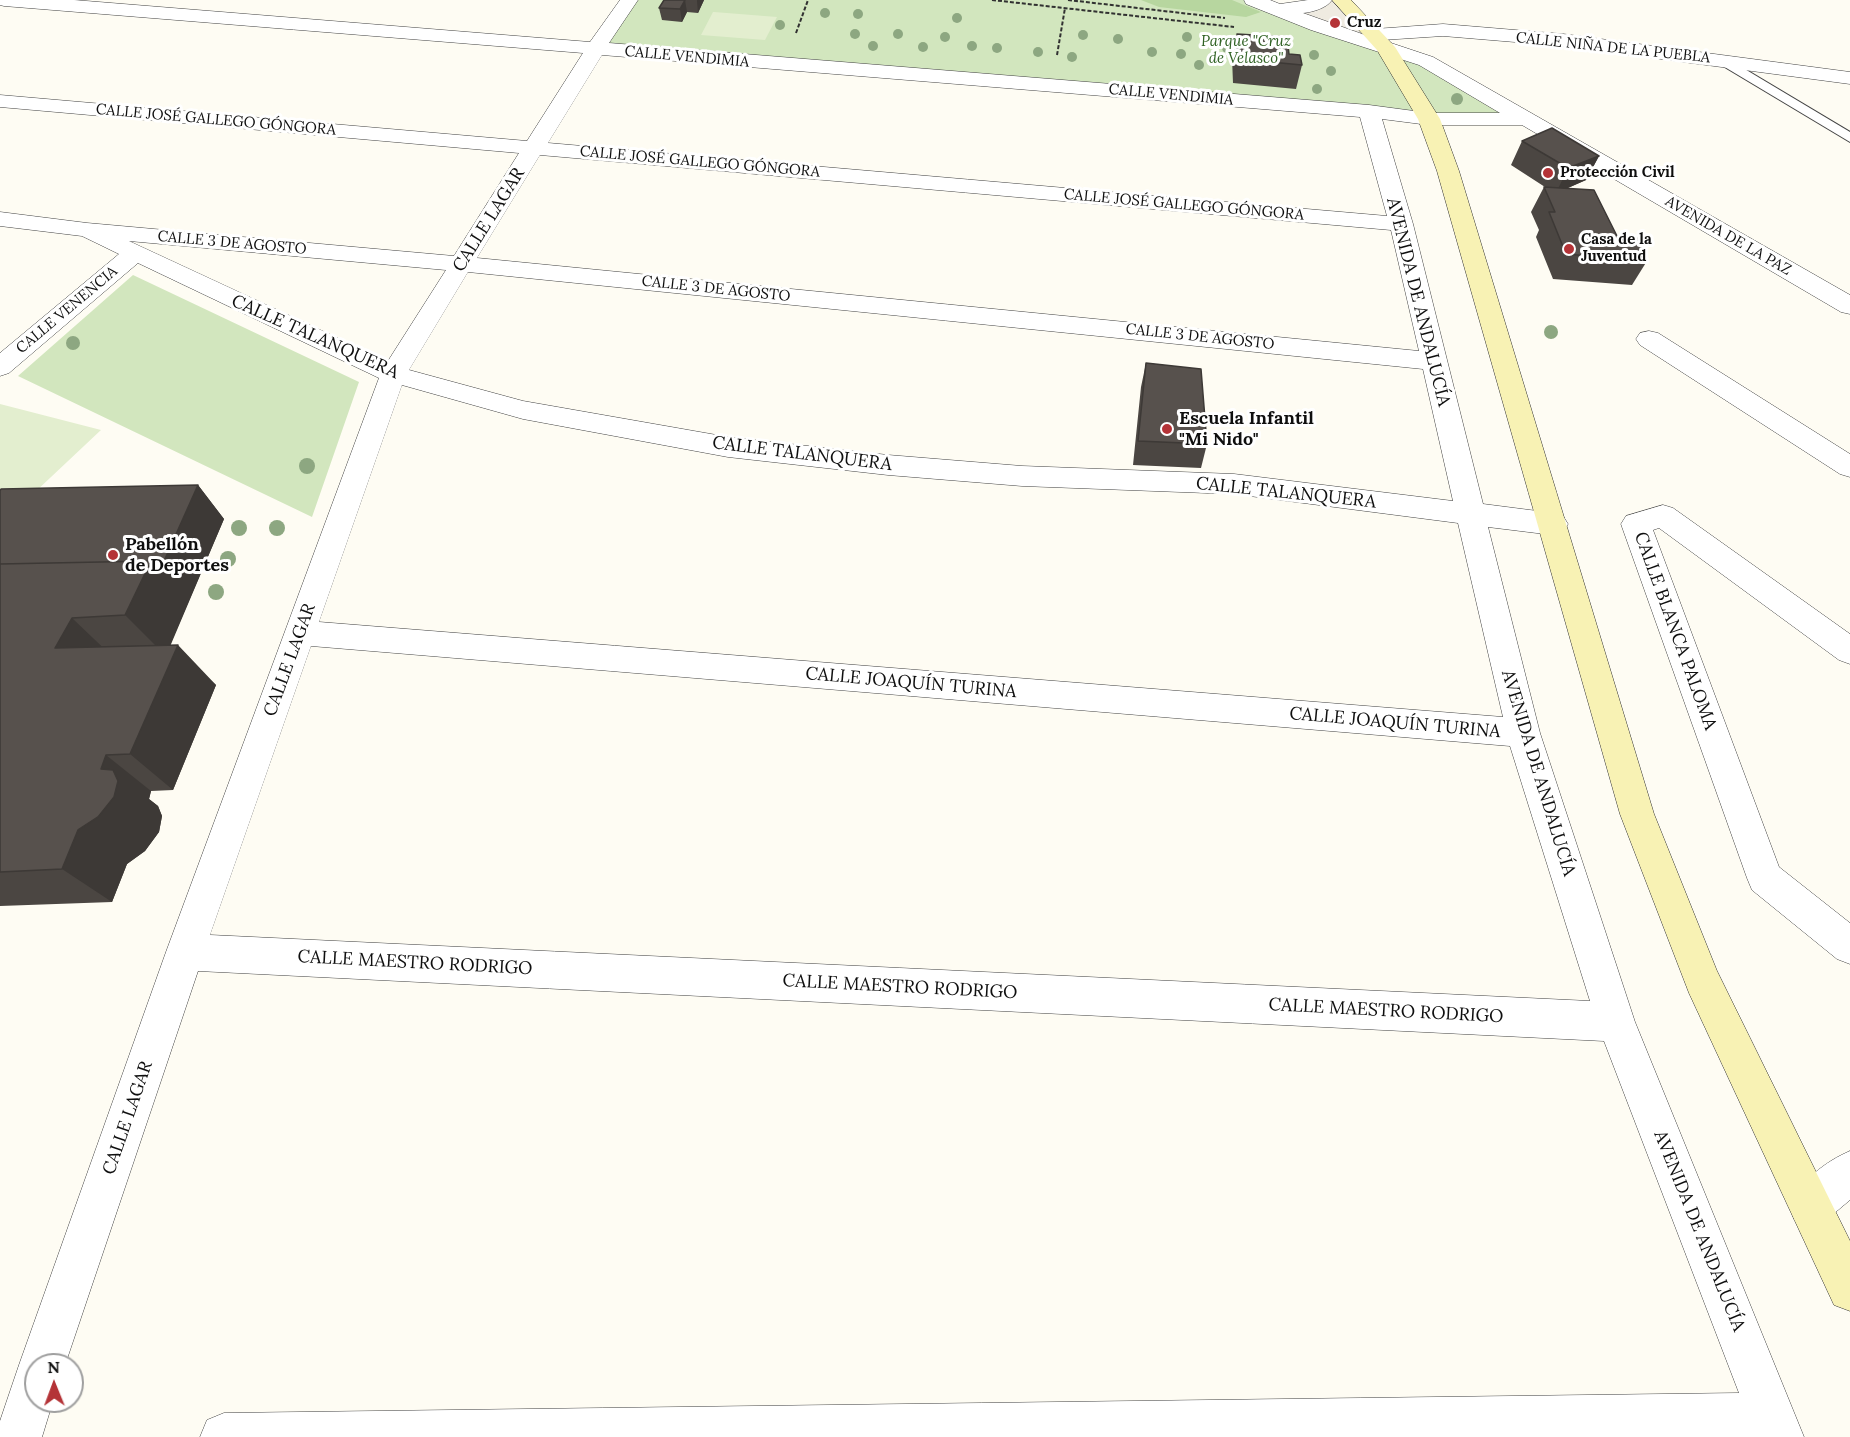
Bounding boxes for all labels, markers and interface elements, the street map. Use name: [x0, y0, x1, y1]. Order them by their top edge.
place label: Cruz: [1347, 14, 1381, 32]
marker: Cruz: [1328, 16, 1342, 30]
street label: CALLE NIÑA DE LA PUEBLA: [1515, 29, 1711, 67]
park label: Parque "Cruz de Velasco": [1201, 33, 1291, 68]
street label: CALLE VENDIMIA: [624, 43, 750, 71]
street label: CALLE VENDIMIA: [1108, 81, 1234, 109]
street label: CALLE JOSÉ GALLEGO GÓNGORA: [95, 101, 337, 139]
street label: CALLE JOSÉ GALLEGO GÓNGORA: [579, 143, 821, 181]
street label: CALLE LAGAR: [448, 164, 530, 276]
place label: Protección Civil: [1560, 164, 1675, 182]
marker: Protección Civil: [1541, 166, 1555, 180]
street label: CALLE JOSÉ GALLEGO GÓNGORA: [1063, 186, 1305, 224]
street label: AVENIDA DE LA PAZ: [1662, 193, 1794, 279]
street label: AVENIDA DE ANDALUCÍA: [1382, 195, 1454, 409]
street label: CALLE 3 DE AGOSTO: [157, 228, 307, 258]
place label: Casa de la Juventud: [1581, 231, 1652, 266]
marker: Casa de la Juventud: [1562, 242, 1576, 256]
street label: CALLE VENENCIA: [13, 262, 121, 358]
street label: CALLE 3 DE AGOSTO: [641, 272, 791, 306]
street label: CALLE TALANQUERA: [228, 290, 402, 384]
street label: CALLE 3 DE AGOSTO: [1125, 320, 1275, 354]
place label: Escuela Infantil "Mi Nido": [1179, 408, 1314, 450]
marker: Escuela Infantil "Mi Nido": [1160, 422, 1174, 436]
street label: CALLE TALANQUERA: [711, 432, 893, 476]
street label: CALLE TALANQUERA: [1195, 473, 1377, 513]
street label: CALLE BLANCA PALOMA: [1629, 529, 1721, 733]
place label: Pabellón de Deportes: [125, 534, 229, 576]
marker: Pabellón de Deportes: [106, 548, 120, 562]
street label: CALLE LAGAR: [260, 601, 320, 719]
street label: CALLE JOAQUÍN TURINA: [805, 663, 1017, 703]
street label: AVENIDA DE ANDALUCÍA: [1496, 667, 1580, 879]
street label: CALLE JOAQUÍN TURINA: [1289, 703, 1501, 743]
street label: CALLE MAESTRO RODRIGO: [297, 946, 533, 980]
street label: CALLE MAESTRO RODRIGO: [782, 970, 1018, 1004]
street label: CALLE MAESTRO RODRIGO: [1268, 994, 1504, 1028]
street label: CALLE LAGAR: [98, 1058, 158, 1178]
street label: AVENIDA DE ANDALUCÍA: [1649, 1128, 1749, 1334]
north arrow: [24, 1353, 84, 1413]
text: N: [47, 1357, 60, 1377]

